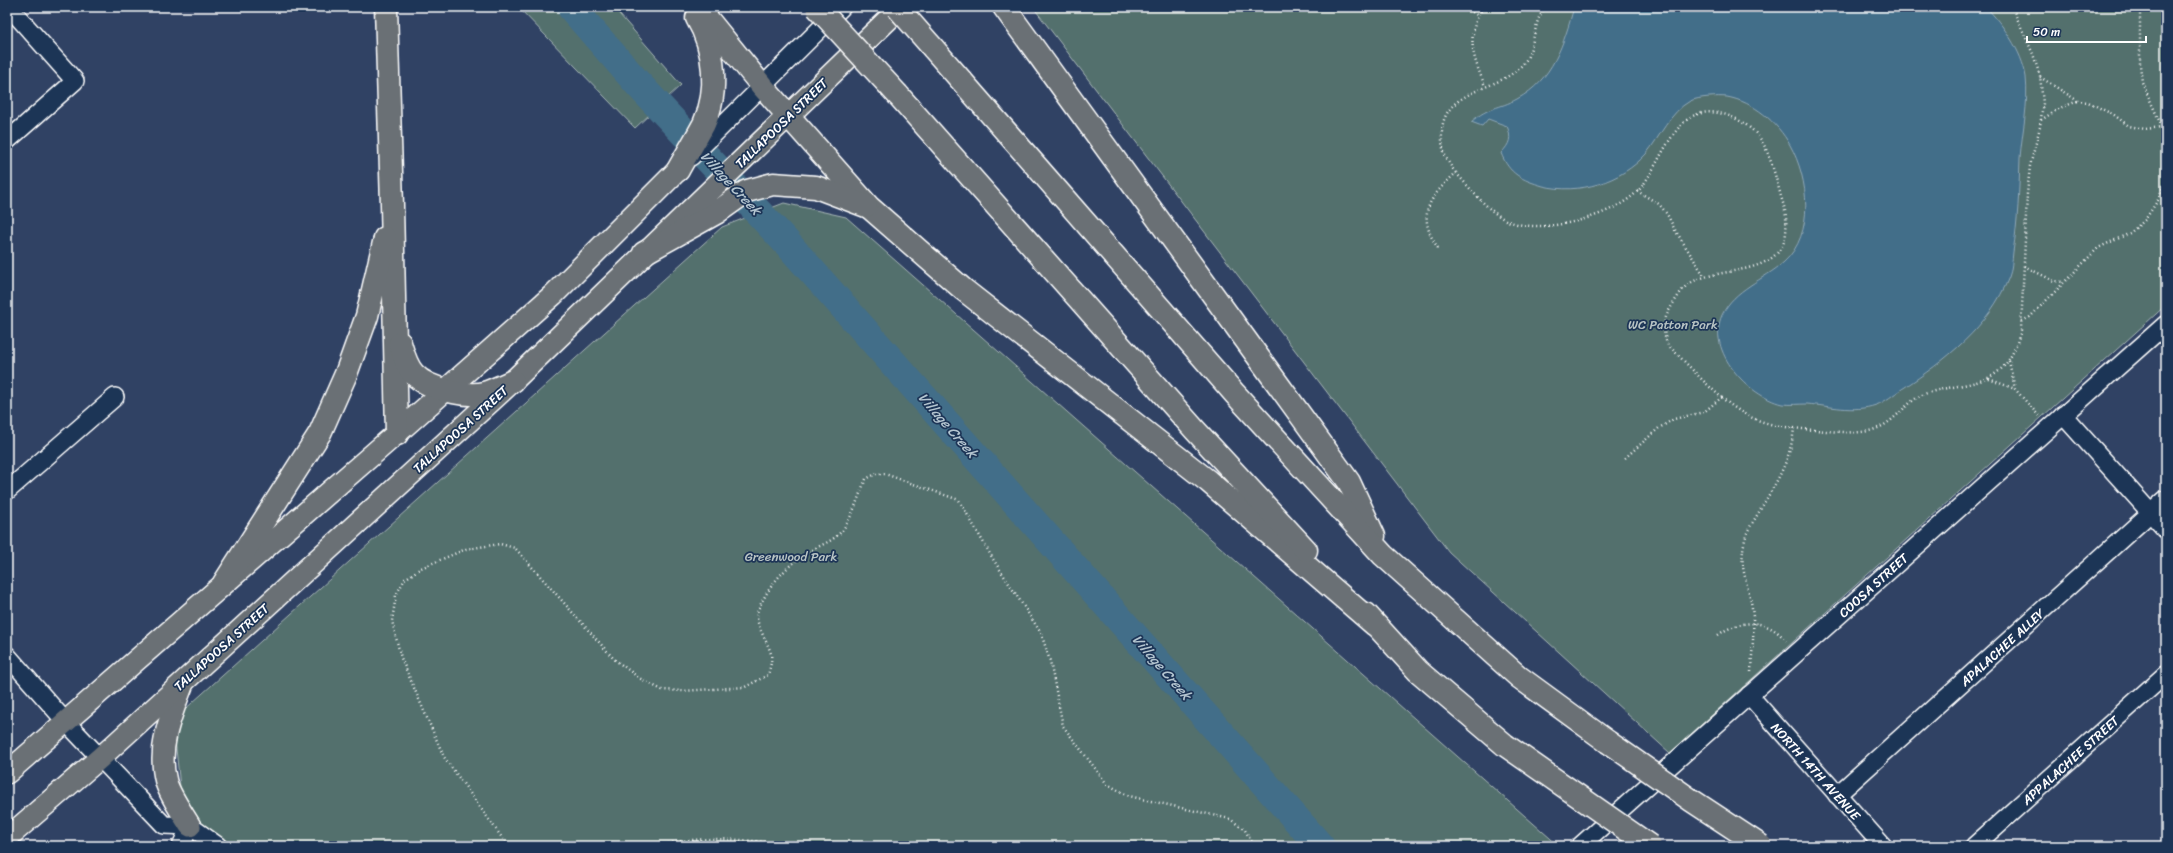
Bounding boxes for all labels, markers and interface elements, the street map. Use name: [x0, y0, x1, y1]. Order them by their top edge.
scale bar: [2027, 18, 2146, 44]
text: 50 m: [2033, 21, 2060, 43]
street label: TALLAPOOSA STREET: [729, 72, 834, 174]
water label: Village Creek: [694, 145, 768, 223]
park label: WC Patton Park: [1628, 313, 1718, 336]
street label: TALLAPOOSA STREET: [407, 379, 515, 479]
water label: Village Creek: [912, 387, 985, 465]
park label: Greenwood Park: [745, 545, 837, 568]
street label: COOSA STREET: [1833, 546, 1915, 623]
street label: TALLAPOOSA STREET: [168, 597, 276, 697]
street label: APALACHEE ALLEY: [1954, 602, 2051, 693]
water label: Village Creek: [1126, 629, 1199, 707]
street label: APPALACHEE STREET: [2015, 709, 2126, 811]
street label: NORTH 14TH AVENUE: [1765, 717, 1867, 826]

